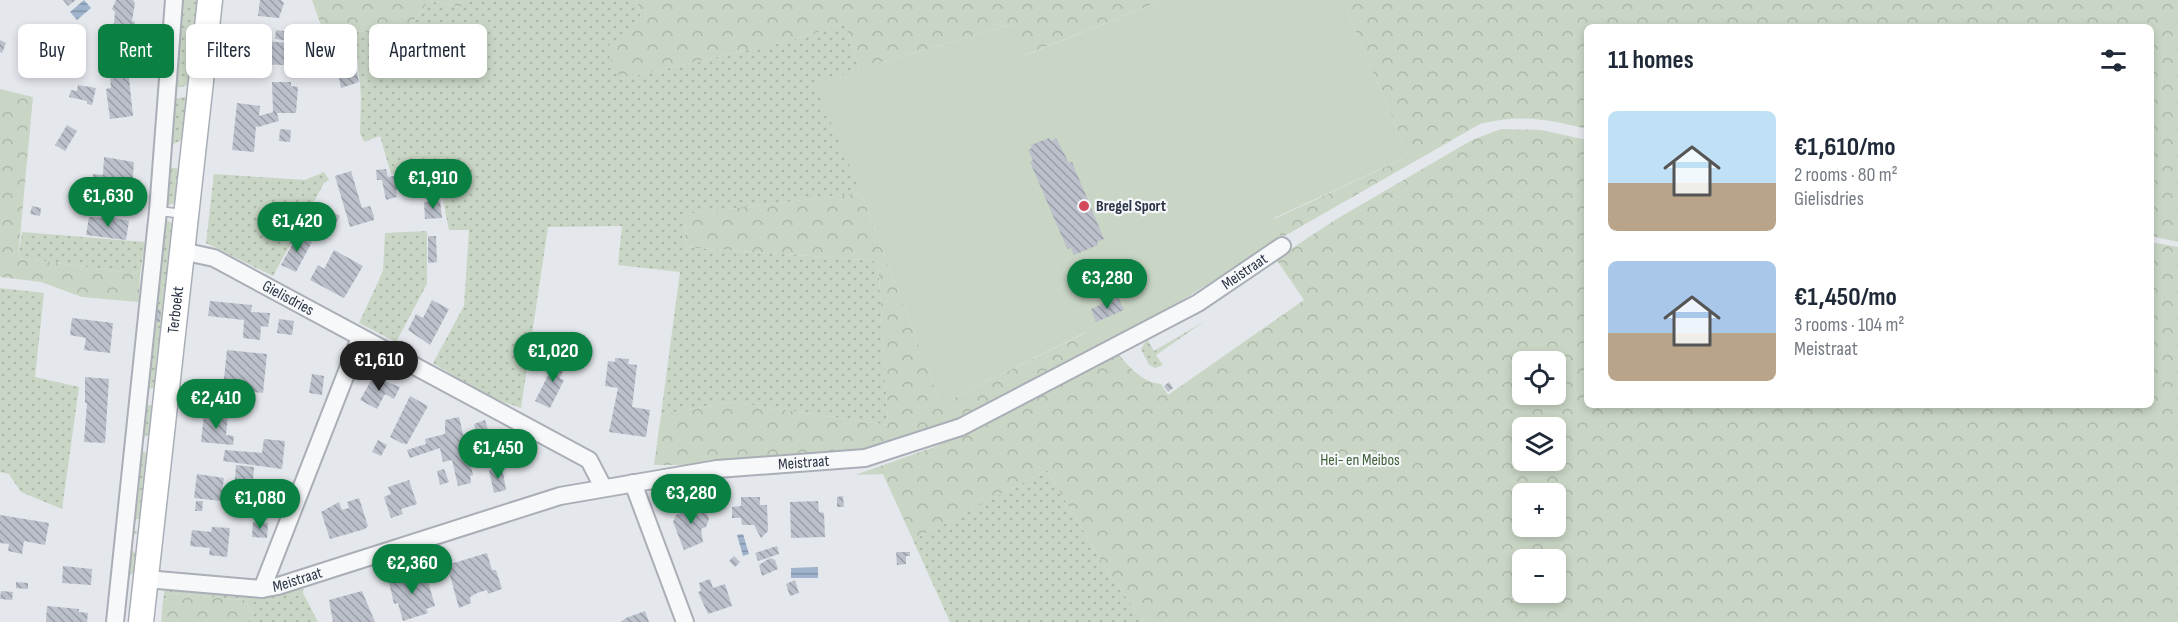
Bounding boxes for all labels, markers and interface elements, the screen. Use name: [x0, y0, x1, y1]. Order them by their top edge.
chip: Buy: [18, 24, 86, 78]
chip: Rent: [98, 24, 174, 78]
chip: Filters: [186, 24, 272, 78]
chip: New: [284, 24, 357, 78]
chip: Apartment: [369, 24, 487, 78]
icon: filters: [2097, 44, 2130, 77]
text: 11 homes: [1608, 45, 1694, 76]
text: €1,610/mo: [1794, 132, 1896, 163]
icon: home: [1656, 135, 1728, 207]
pin: €1,910: [384, 159, 482, 210]
text: 2 rooms · 80 m²: [1794, 163, 1898, 187]
text: €1,910: [408, 166, 458, 190]
pin: €1,630: [59, 177, 157, 228]
text: €1,630: [82, 184, 134, 208]
text: Gielisdries: [1794, 187, 1864, 211]
place label: Bregel Sport: [1096, 197, 1166, 216]
marker: Bregel Sport: [1077, 199, 1091, 213]
pin: €1,420: [248, 202, 346, 253]
text: €1,420: [271, 209, 323, 233]
street label: Meistraat: [1218, 249, 1271, 294]
pin: €3,280: [1058, 259, 1156, 310]
text: €3,280: [1081, 266, 1133, 290]
street label: Gielisdries: [259, 276, 318, 320]
text: €1,450/mo: [1794, 282, 1897, 313]
street label: Terboekt: [164, 285, 188, 334]
icon: home: [1656, 285, 1728, 357]
text: 3 rooms · 104 m²: [1794, 313, 1904, 337]
pin: €1,020: [504, 332, 602, 383]
text: Meistraat: [1794, 337, 1858, 361]
text: €1,020: [527, 339, 579, 363]
pin: €1,610: [330, 341, 428, 392]
text: €1,610: [354, 348, 404, 372]
map controls: [1512, 351, 1566, 603]
button: locate: [1512, 351, 1566, 405]
pin: €2,410: [167, 379, 265, 430]
text: €2,410: [191, 386, 241, 410]
button: layers: [1512, 417, 1566, 471]
pin: €1,450: [449, 429, 547, 480]
text: €1,450: [472, 436, 524, 460]
street label: Meistraat: [778, 451, 830, 474]
park label: Hei- en Meibos: [1320, 451, 1400, 470]
pin: €3,280: [642, 474, 740, 525]
pin: €1,080: [211, 479, 309, 530]
text: €3,280: [665, 481, 717, 505]
button: +: [1512, 483, 1566, 537]
text: €1,080: [234, 486, 286, 510]
pin: €2,360: [363, 544, 461, 595]
button: −: [1512, 549, 1566, 603]
text: €2,360: [386, 551, 438, 575]
street label: Meistraat: [271, 563, 325, 596]

